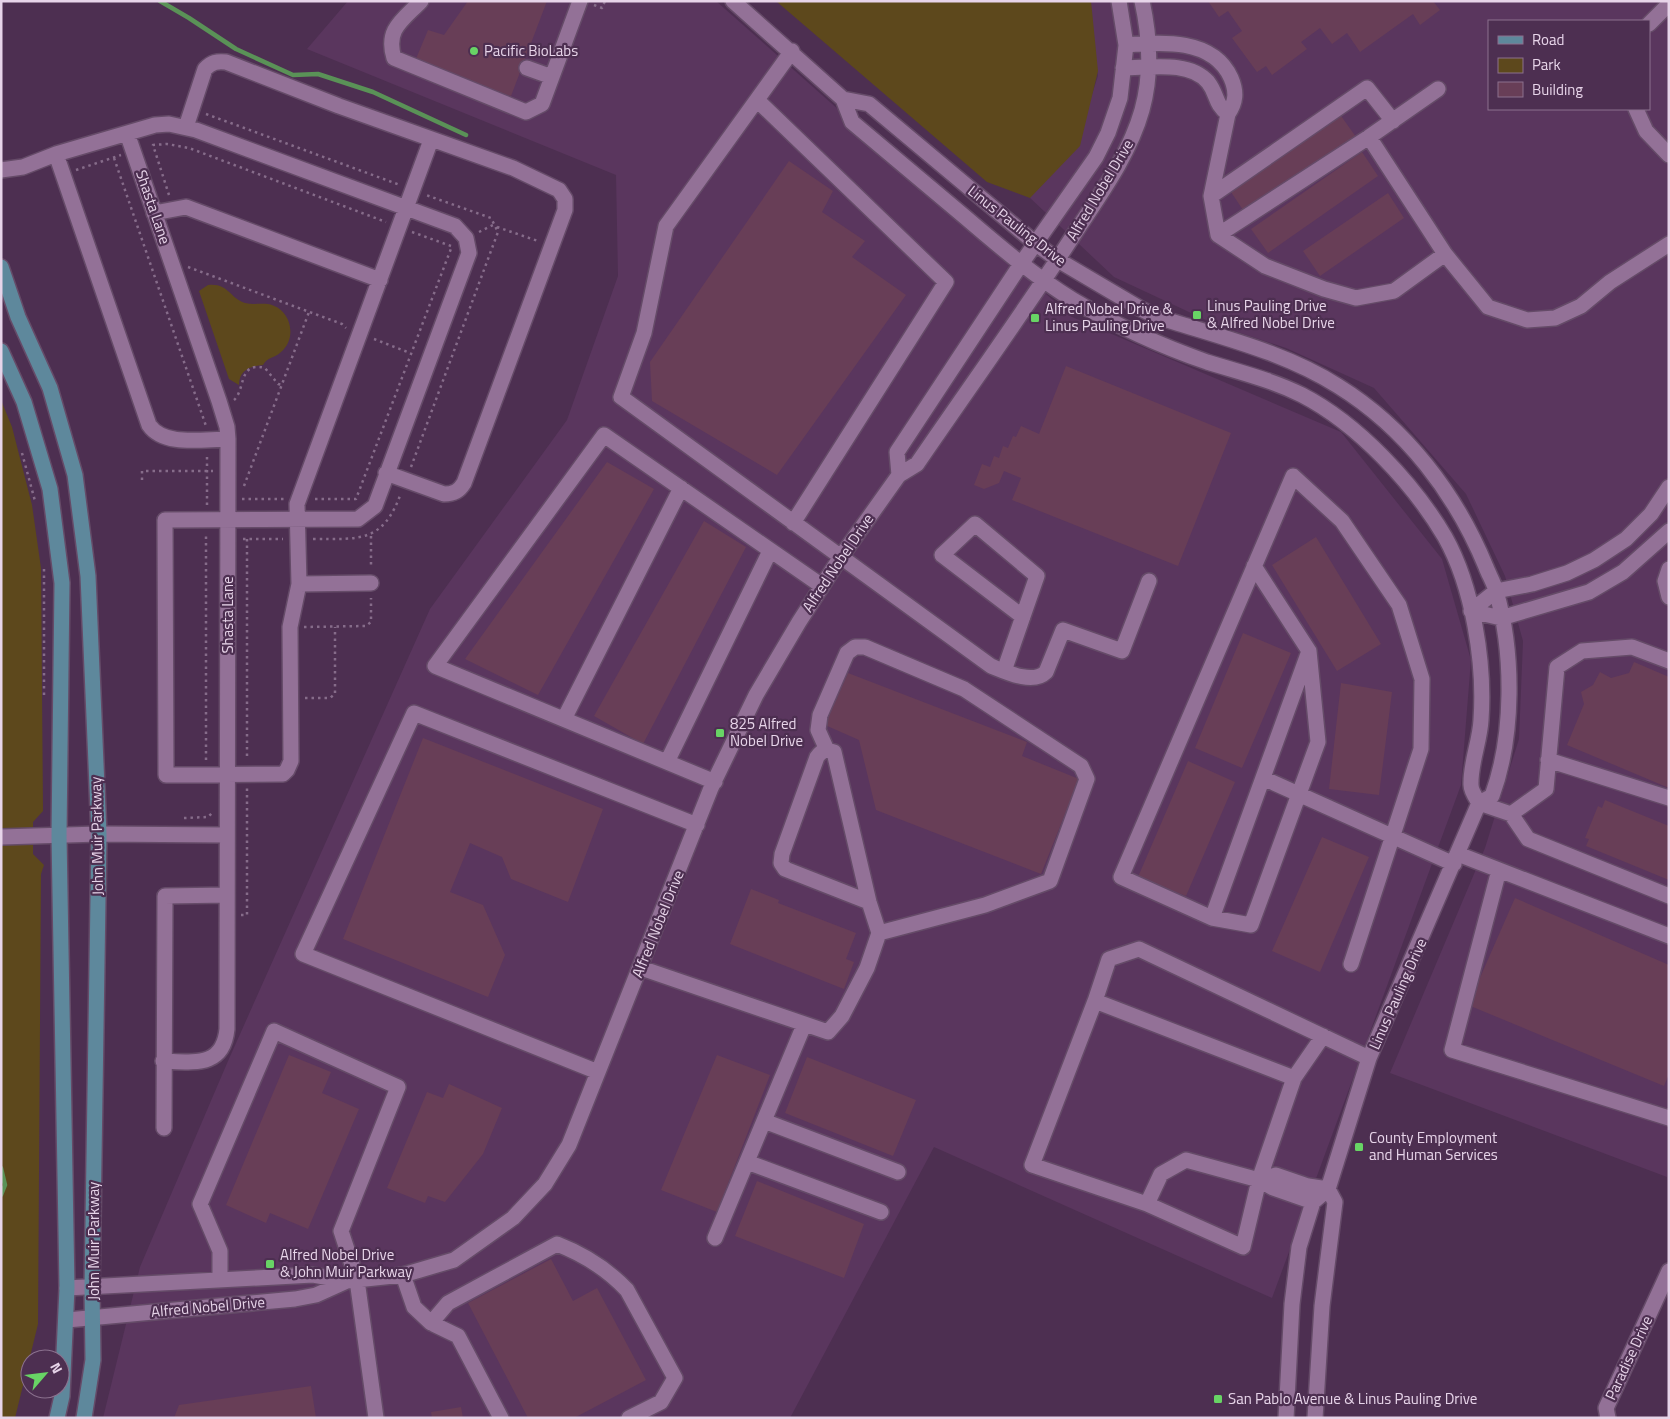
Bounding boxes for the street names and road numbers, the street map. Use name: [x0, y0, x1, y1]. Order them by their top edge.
street label: Alfred Nobel Drive: [1060, 135, 1139, 245]
street label: Shasta Lane: [130, 167, 177, 247]
street label: Linus Pauling Drive: [963, 180, 1072, 272]
street label: Alfred Nobel Drive: [796, 509, 879, 617]
street label: Shasta Lane: [216, 576, 239, 654]
street label: John Muir Parkway: [84, 776, 109, 896]
street label: Alfred Nobel Drive: [625, 867, 690, 981]
street label: Linus Pauling Drive: [1363, 934, 1432, 1053]
street label: John Muir Parkway: [82, 1182, 105, 1300]
street label: Alfred Nobel Drive: [150, 1290, 266, 1323]
street label: Paradise Drive: [1599, 1312, 1658, 1404]

